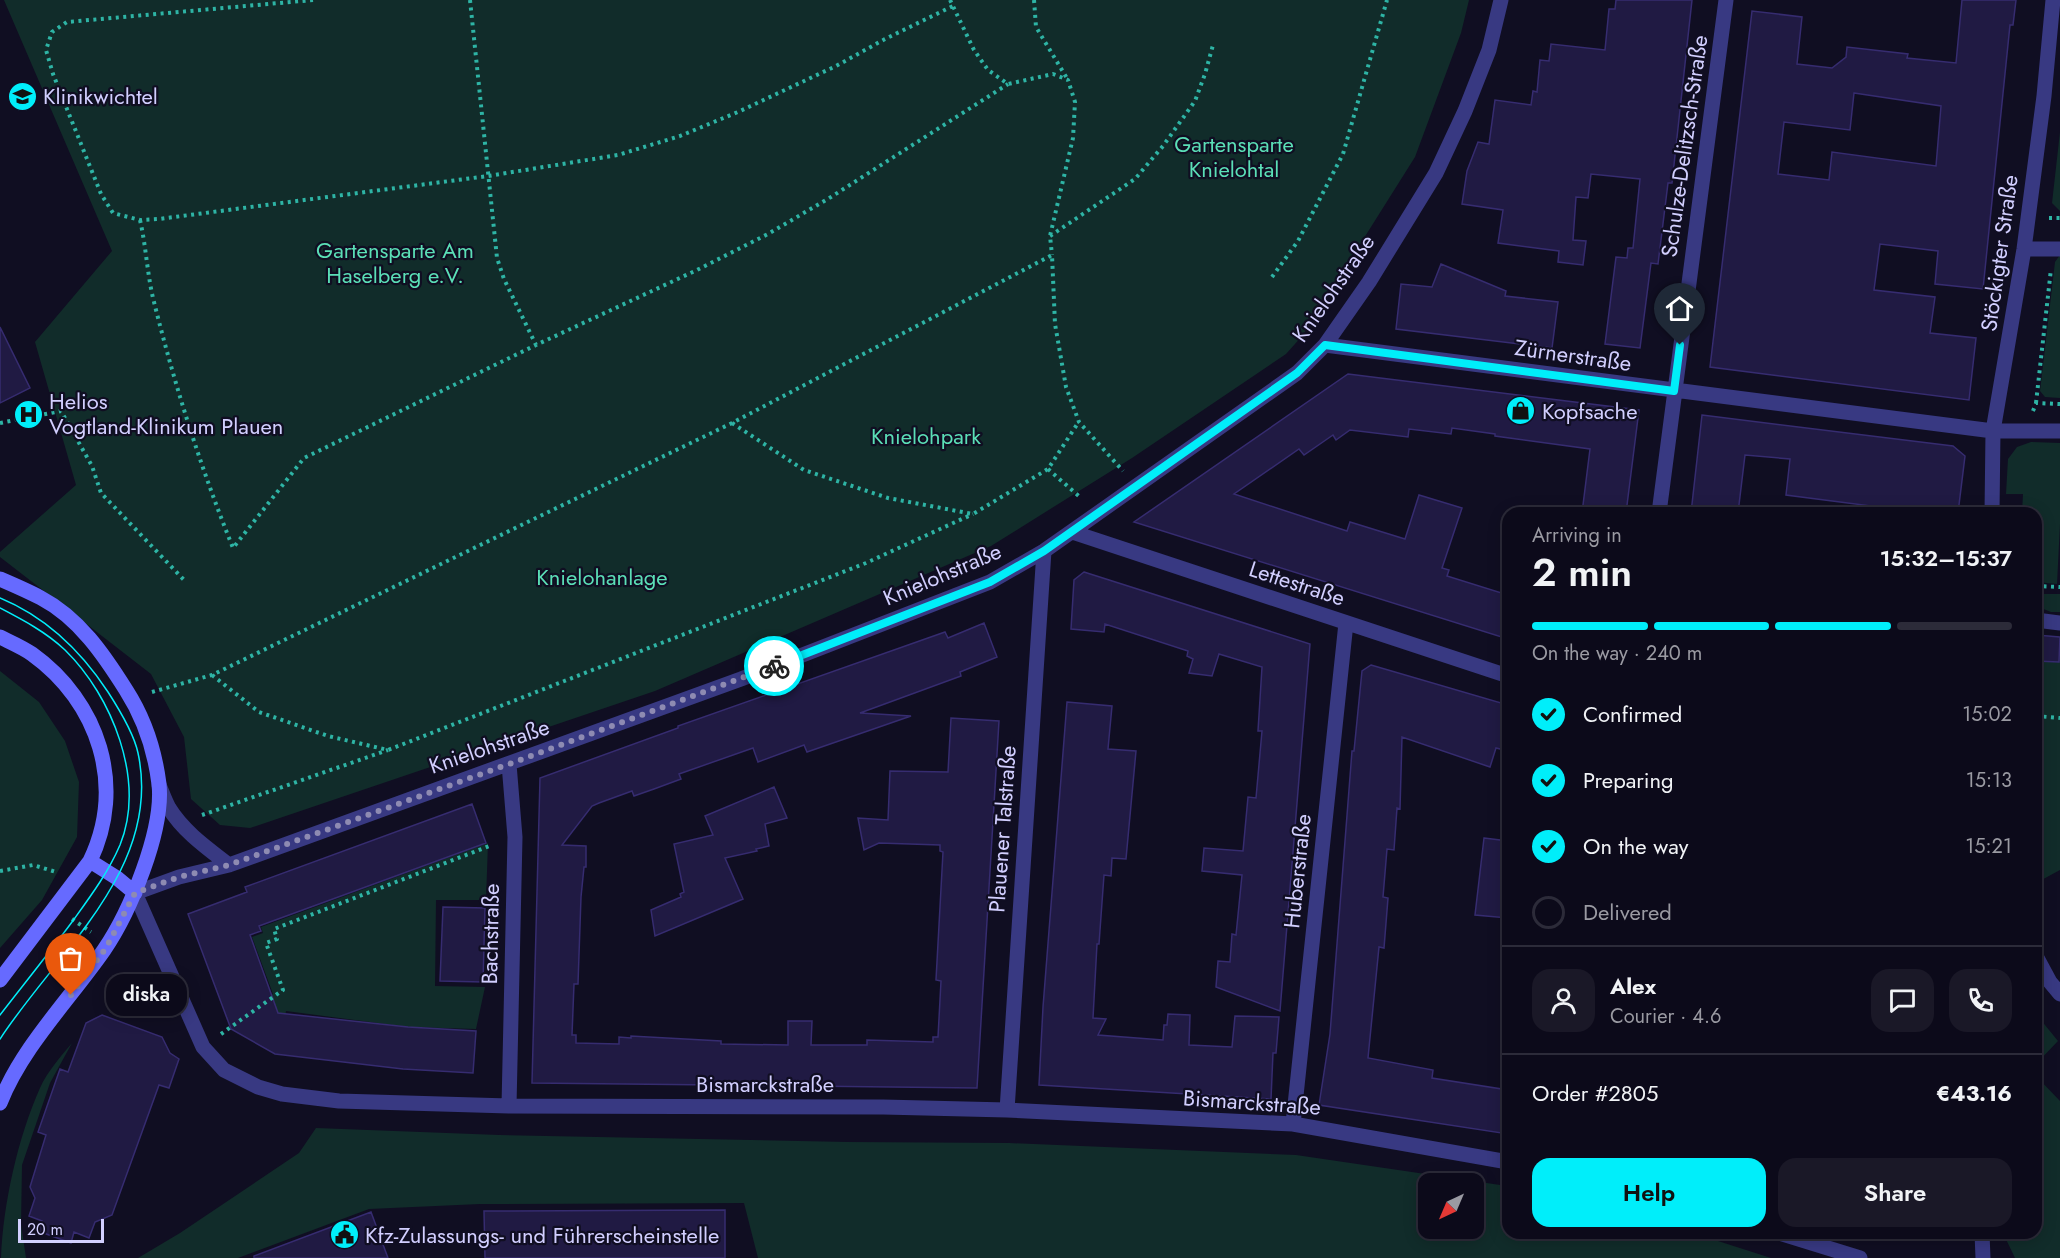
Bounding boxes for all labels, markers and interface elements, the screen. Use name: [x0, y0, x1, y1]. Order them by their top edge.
street label: Schulze-Delitzsch-Straße: [1653, 33, 1715, 259]
school or university icon: Klinikwichtel: [6, 80, 38, 112]
place label: Klinikwichtel: [43, 80, 158, 112]
park label: Gartensparte Knielohtal: [1174, 128, 1294, 185]
street label: Stöckigter Straße: [1972, 173, 2026, 333]
street label: Knielohstraße: [1284, 227, 1382, 349]
park label: Gartensparte Am Haselberg e.V.: [316, 234, 474, 291]
pin: [1654, 283, 1705, 345]
icon: home: [1663, 292, 1696, 325]
street label: Zürnerstraße: [1513, 331, 1633, 379]
place label: Helios Vogtland-Klinikum Plauen: [49, 385, 283, 442]
shop icon: Kopfsache: [1505, 395, 1537, 427]
place label: Kopfsache: [1542, 395, 1637, 427]
hospital icon: Helios Vogtland-Klinikum Plauen: [12, 398, 44, 430]
park label: Knielohpark: [871, 420, 981, 452]
text: Arriving in: [1532, 521, 1622, 550]
street label: Knielohstraße: [878, 535, 1006, 613]
text: 15:32–15:37: [1880, 542, 2012, 574]
text: 2 min: [1532, 544, 1632, 601]
street label: Lettestraße: [1245, 552, 1349, 614]
park label: Knielohanlage: [536, 561, 668, 593]
courier: [744, 636, 804, 696]
text: On the way · 240 m: [1532, 639, 1702, 668]
icon: bike: [758, 650, 791, 683]
icon: check: [1532, 698, 1565, 731]
text: Confirmed: [1583, 698, 1682, 730]
text: 15:02: [1962, 700, 2012, 729]
street label: Knielohstraße: [424, 710, 554, 782]
street label: Plauener Talstraße: [980, 744, 1024, 914]
icon: check: [1532, 764, 1565, 797]
text: Preparing: [1583, 764, 1674, 796]
text: 15:13: [1966, 766, 2012, 795]
street label: Huberstraße: [1275, 812, 1319, 930]
icon: check: [1532, 830, 1565, 863]
text: On the way: [1583, 830, 1688, 862]
text: 15:21: [1965, 832, 2012, 861]
street label: Bachstraße: [473, 883, 507, 985]
text: Delivered: [1583, 896, 1672, 928]
pin: [45, 933, 96, 995]
icon: bag: [54, 942, 87, 975]
button: person: [1532, 969, 1595, 1032]
button: chat: [1871, 969, 1934, 1032]
button: phone: [1949, 969, 2012, 1032]
text: Alex: [1610, 970, 1656, 1002]
callout: diska: [107, 974, 188, 1016]
text: diska: [123, 980, 170, 1009]
text: Courier · 4.6: [1610, 1002, 1722, 1031]
street label: Bismarckstraße: [696, 1068, 834, 1100]
text: Order #2805: [1532, 1077, 1658, 1109]
text: €43.16: [1936, 1077, 2012, 1109]
street label: Bismarckstraße: [1182, 1081, 1322, 1123]
button: Help: [1532, 1158, 1766, 1227]
button: Share: [1778, 1158, 2012, 1227]
north arrow: [1418, 1173, 1484, 1239]
map controls: [1418, 1173, 1484, 1239]
scale bar: [18, 1216, 104, 1244]
text: 20 m: [27, 1218, 63, 1241]
public building icon: Kfz-Zulassungs- und Führerscheinstelle: [328, 1219, 360, 1251]
place label: Kfz-Zulassungs- und Führerscheinstelle: [365, 1219, 719, 1251]

